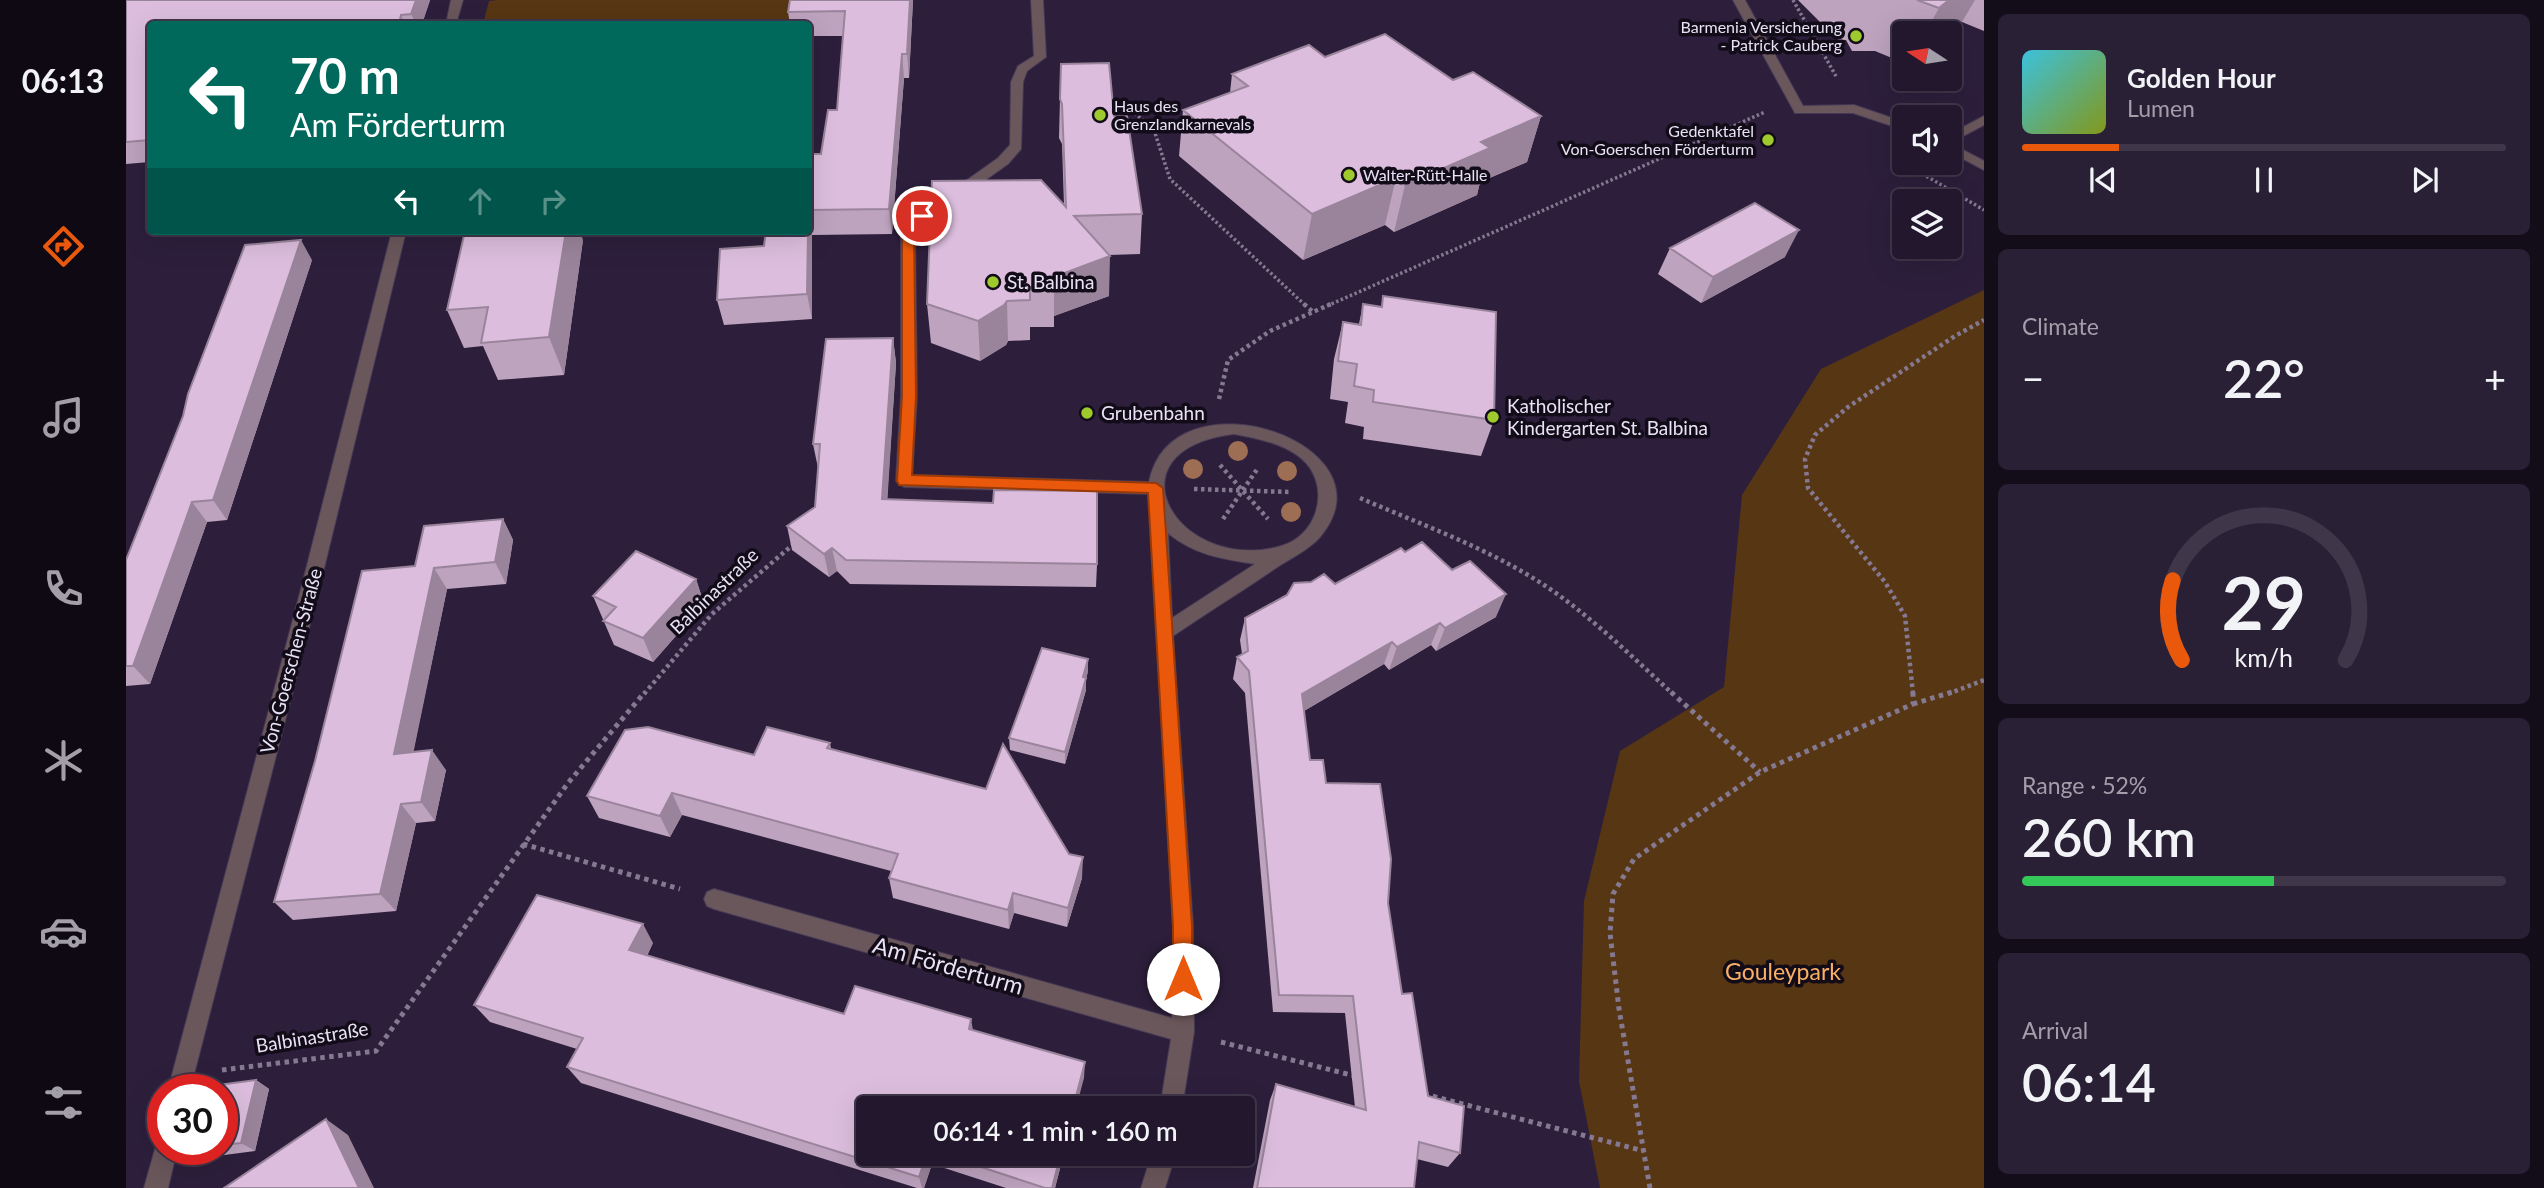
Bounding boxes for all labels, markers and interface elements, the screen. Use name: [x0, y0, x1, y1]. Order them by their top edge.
place label: Barmenia Versicherung - Patrick Cauberg: [1681, 17, 1842, 54]
north arrow: [1892, 21, 1962, 91]
map controls: [1892, 21, 1962, 259]
marker: Barmenia Versicherung - Patrick Cauberg: [1848, 28, 1864, 44]
text: 70 m: [290, 46, 400, 104]
icon: left: [175, 49, 266, 140]
text: 06:13: [22, 61, 104, 100]
text: Golden Hour: [2127, 62, 2276, 94]
text: Lumen: [2127, 94, 2195, 122]
place label: Haus des Grenzlandkarnevals: [1114, 96, 1251, 133]
text: Am Förderturm: [290, 105, 506, 144]
button: sound: [1892, 105, 1962, 175]
marker: Haus des Grenzlandkarnevals: [1092, 107, 1108, 123]
place label: Gedenktafel Von-Goerschen Förderturm: [1561, 121, 1754, 158]
marker: Gedenktafel Von-Goerschen Förderturm: [1760, 132, 1776, 148]
icon: previous: [2084, 161, 2122, 199]
icon: pause: [2245, 161, 2283, 199]
icon: next: [2406, 161, 2444, 199]
place label: Walter-Rütt-Halle: [1363, 165, 1487, 184]
marker: Walter-Rütt-Halle: [1341, 167, 1357, 183]
icon: left: [388, 182, 426, 220]
icon: ahead: [461, 182, 499, 220]
icon: right: [534, 182, 572, 220]
pin: [892, 186, 952, 246]
button: layers: [1892, 189, 1962, 259]
icon: arrive: [903, 197, 941, 235]
icon: directions: [39, 222, 88, 271]
place label: St. Balbina: [1007, 270, 1094, 293]
marker: St. Balbina: [985, 274, 1001, 290]
text: Climate: [2022, 312, 2099, 340]
text: 22°: [2223, 347, 2305, 409]
text: −: [2022, 355, 2044, 401]
text: +: [2484, 355, 2506, 401]
icon: music: [39, 393, 88, 442]
place label: Katholischer Kindergarten St. Balbina: [1507, 394, 1708, 439]
place label: Grubenbahn: [1101, 401, 1205, 424]
marker: Grubenbahn: [1079, 405, 1095, 421]
marker: Katholischer Kindergarten St. Balbina: [1485, 409, 1501, 425]
street label: Balbinastraße: [665, 543, 763, 638]
text: 29: [2222, 558, 2306, 646]
icon: phone: [39, 564, 88, 613]
street label: Von-Goerschen-Straße: [255, 566, 326, 756]
text: km/h: [2235, 642, 2293, 672]
icon: climate: [39, 736, 88, 785]
text: Range · 52%: [2022, 771, 2147, 799]
text: 260 km: [2022, 806, 2196, 868]
icon: car: [39, 907, 88, 956]
street label: Am Förderturm: [870, 930, 1027, 1000]
position arrow: [1146, 942, 1220, 1016]
park label: Gouleypark: [1725, 957, 1841, 985]
street label: Balbinastraße: [254, 1016, 370, 1057]
text: Arrival: [2022, 1016, 2088, 1044]
text: 06:14: [2022, 1051, 2156, 1113]
speed limit sign: 30: [147, 1074, 238, 1165]
icon: filters: [39, 1078, 88, 1127]
text: 06:14 · 1 min · 160 m: [933, 1115, 1178, 1147]

